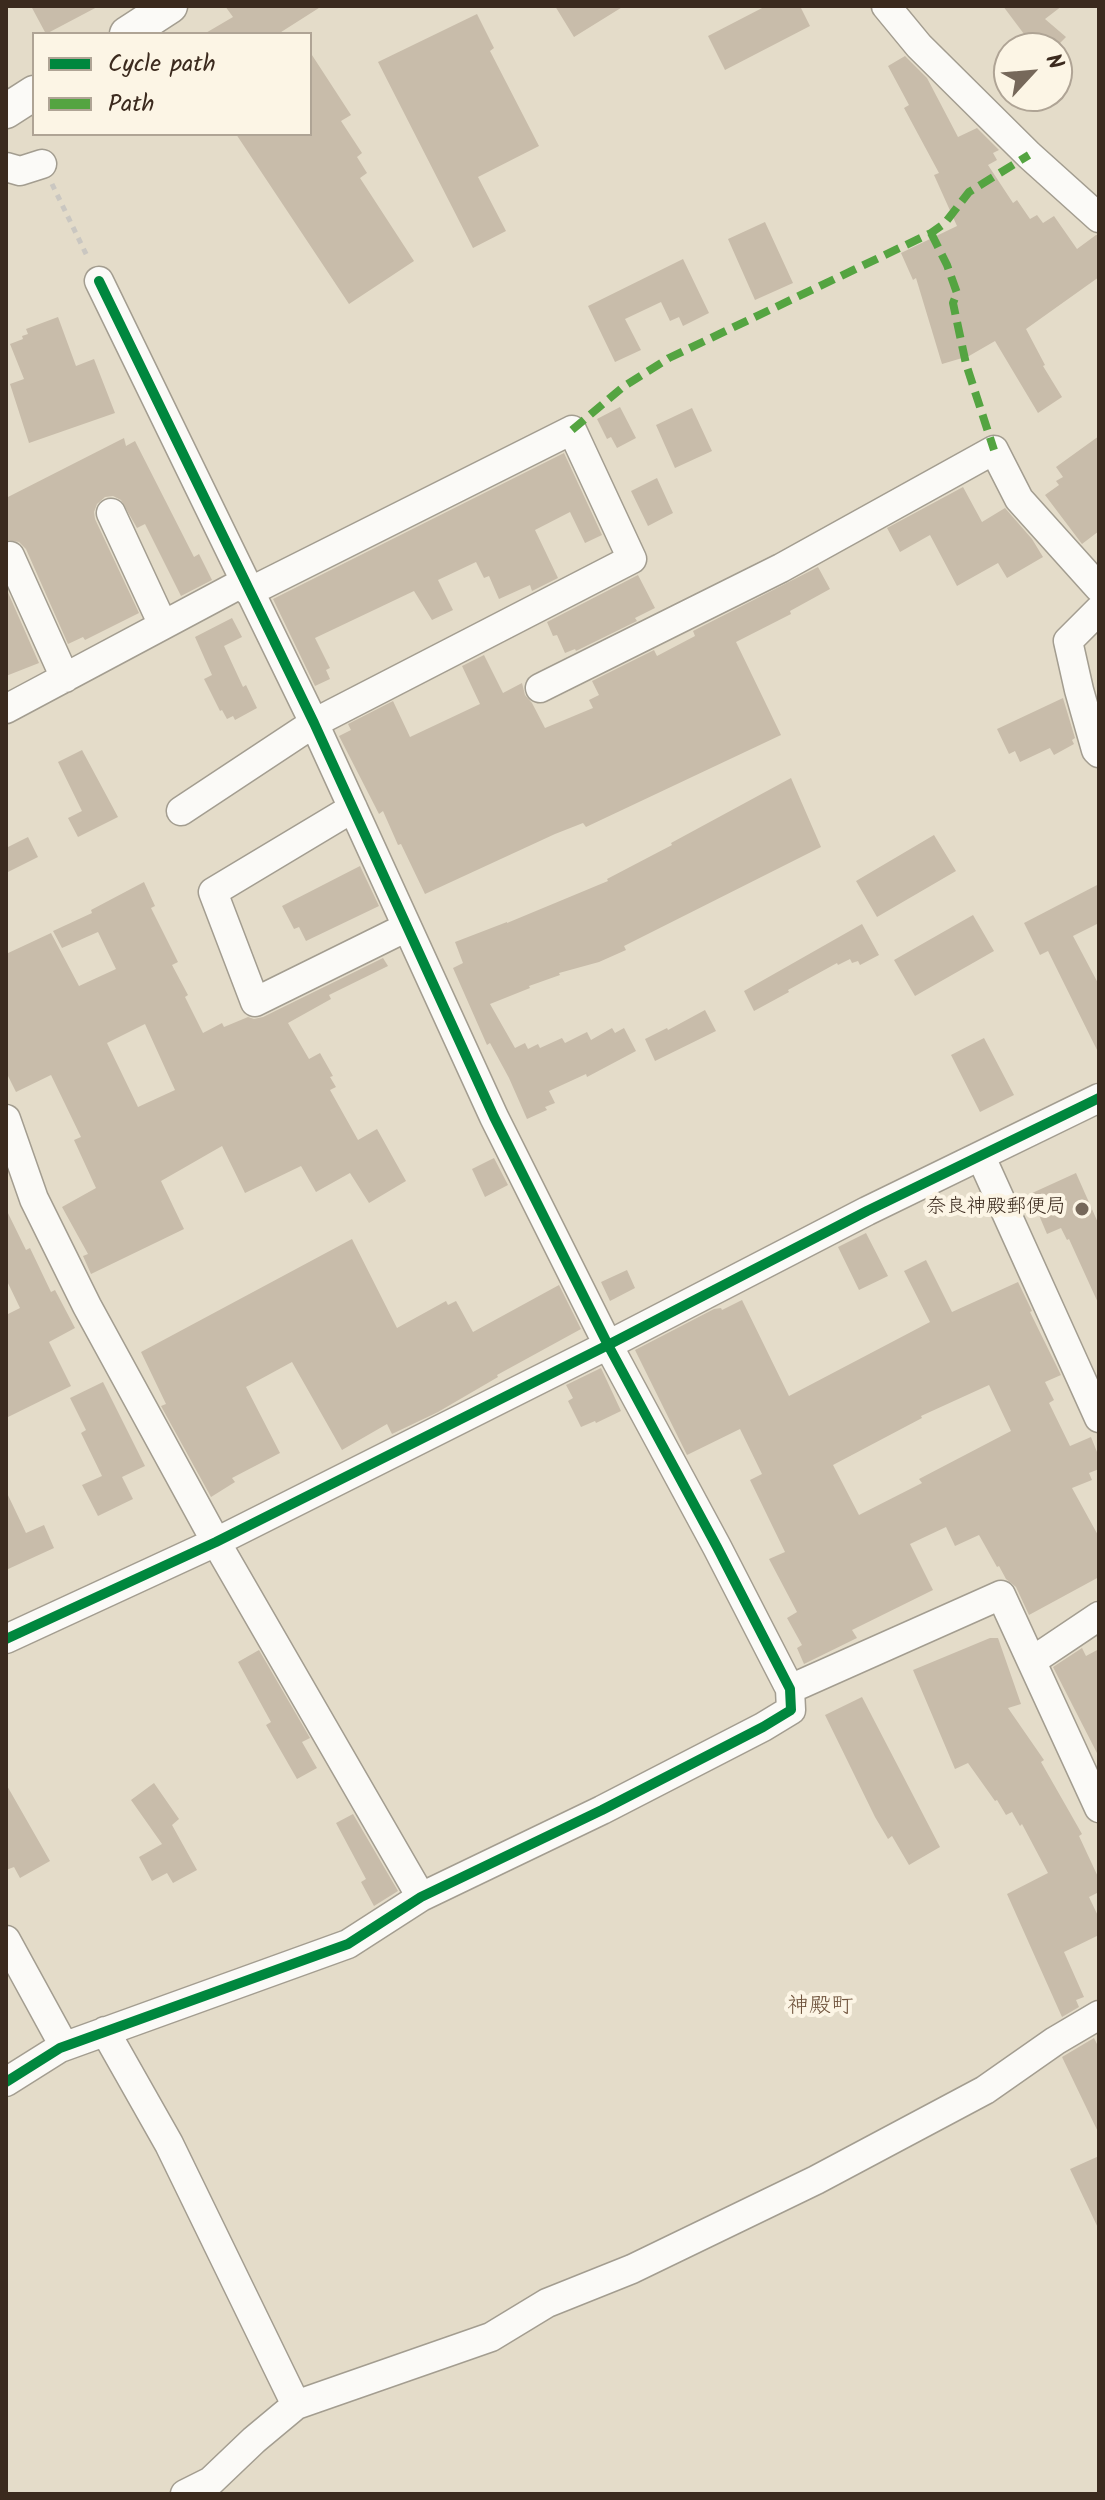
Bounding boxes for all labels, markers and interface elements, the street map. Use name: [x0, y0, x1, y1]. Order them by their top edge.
legend: [32, 32, 312, 136]
north arrow: [993, 32, 1073, 112]
text: Cycle path: [108, 45, 216, 84]
text: N: [1034, 48, 1072, 76]
text: Path: [108, 85, 154, 124]
place label: 奈良神殿郵便局: [926, 1197, 1066, 1221]
marker: 奈良神殿郵便局: [1073, 1200, 1091, 1218]
district label: 神殿町: [787, 1995, 853, 2021]

